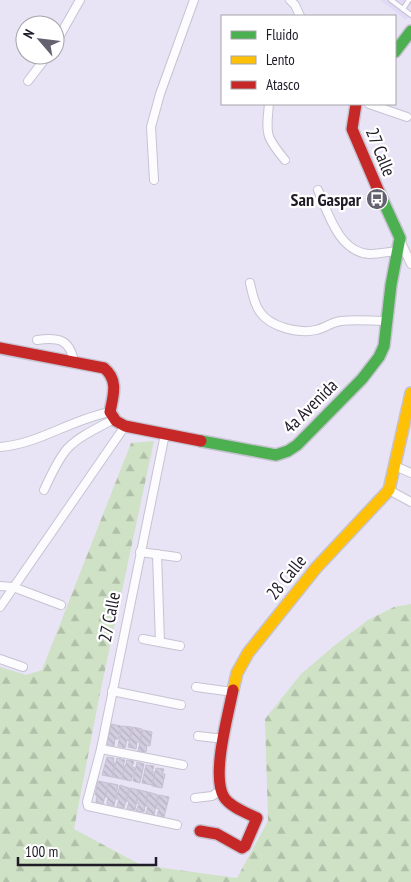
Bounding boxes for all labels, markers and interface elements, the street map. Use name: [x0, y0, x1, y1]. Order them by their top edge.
north arrow: [15, 15, 65, 65]
legend: [221, 15, 396, 105]
text: Fluido: [266, 25, 298, 44]
text: N: [19, 26, 38, 41]
text: Lento: [266, 50, 295, 69]
text: Atasco: [266, 75, 300, 94]
street label: 27 Calle: [361, 124, 401, 180]
bus stop icon: San Gaspar: [365, 187, 389, 211]
place label: San Gaspar: [291, 188, 362, 211]
street label: 4a Avenida: [278, 374, 342, 438]
street label: 28 Calle: [261, 550, 311, 604]
street label: 27 Calle: [93, 590, 125, 644]
scale bar: [18, 834, 155, 866]
text: 100 m: [25, 842, 58, 861]

